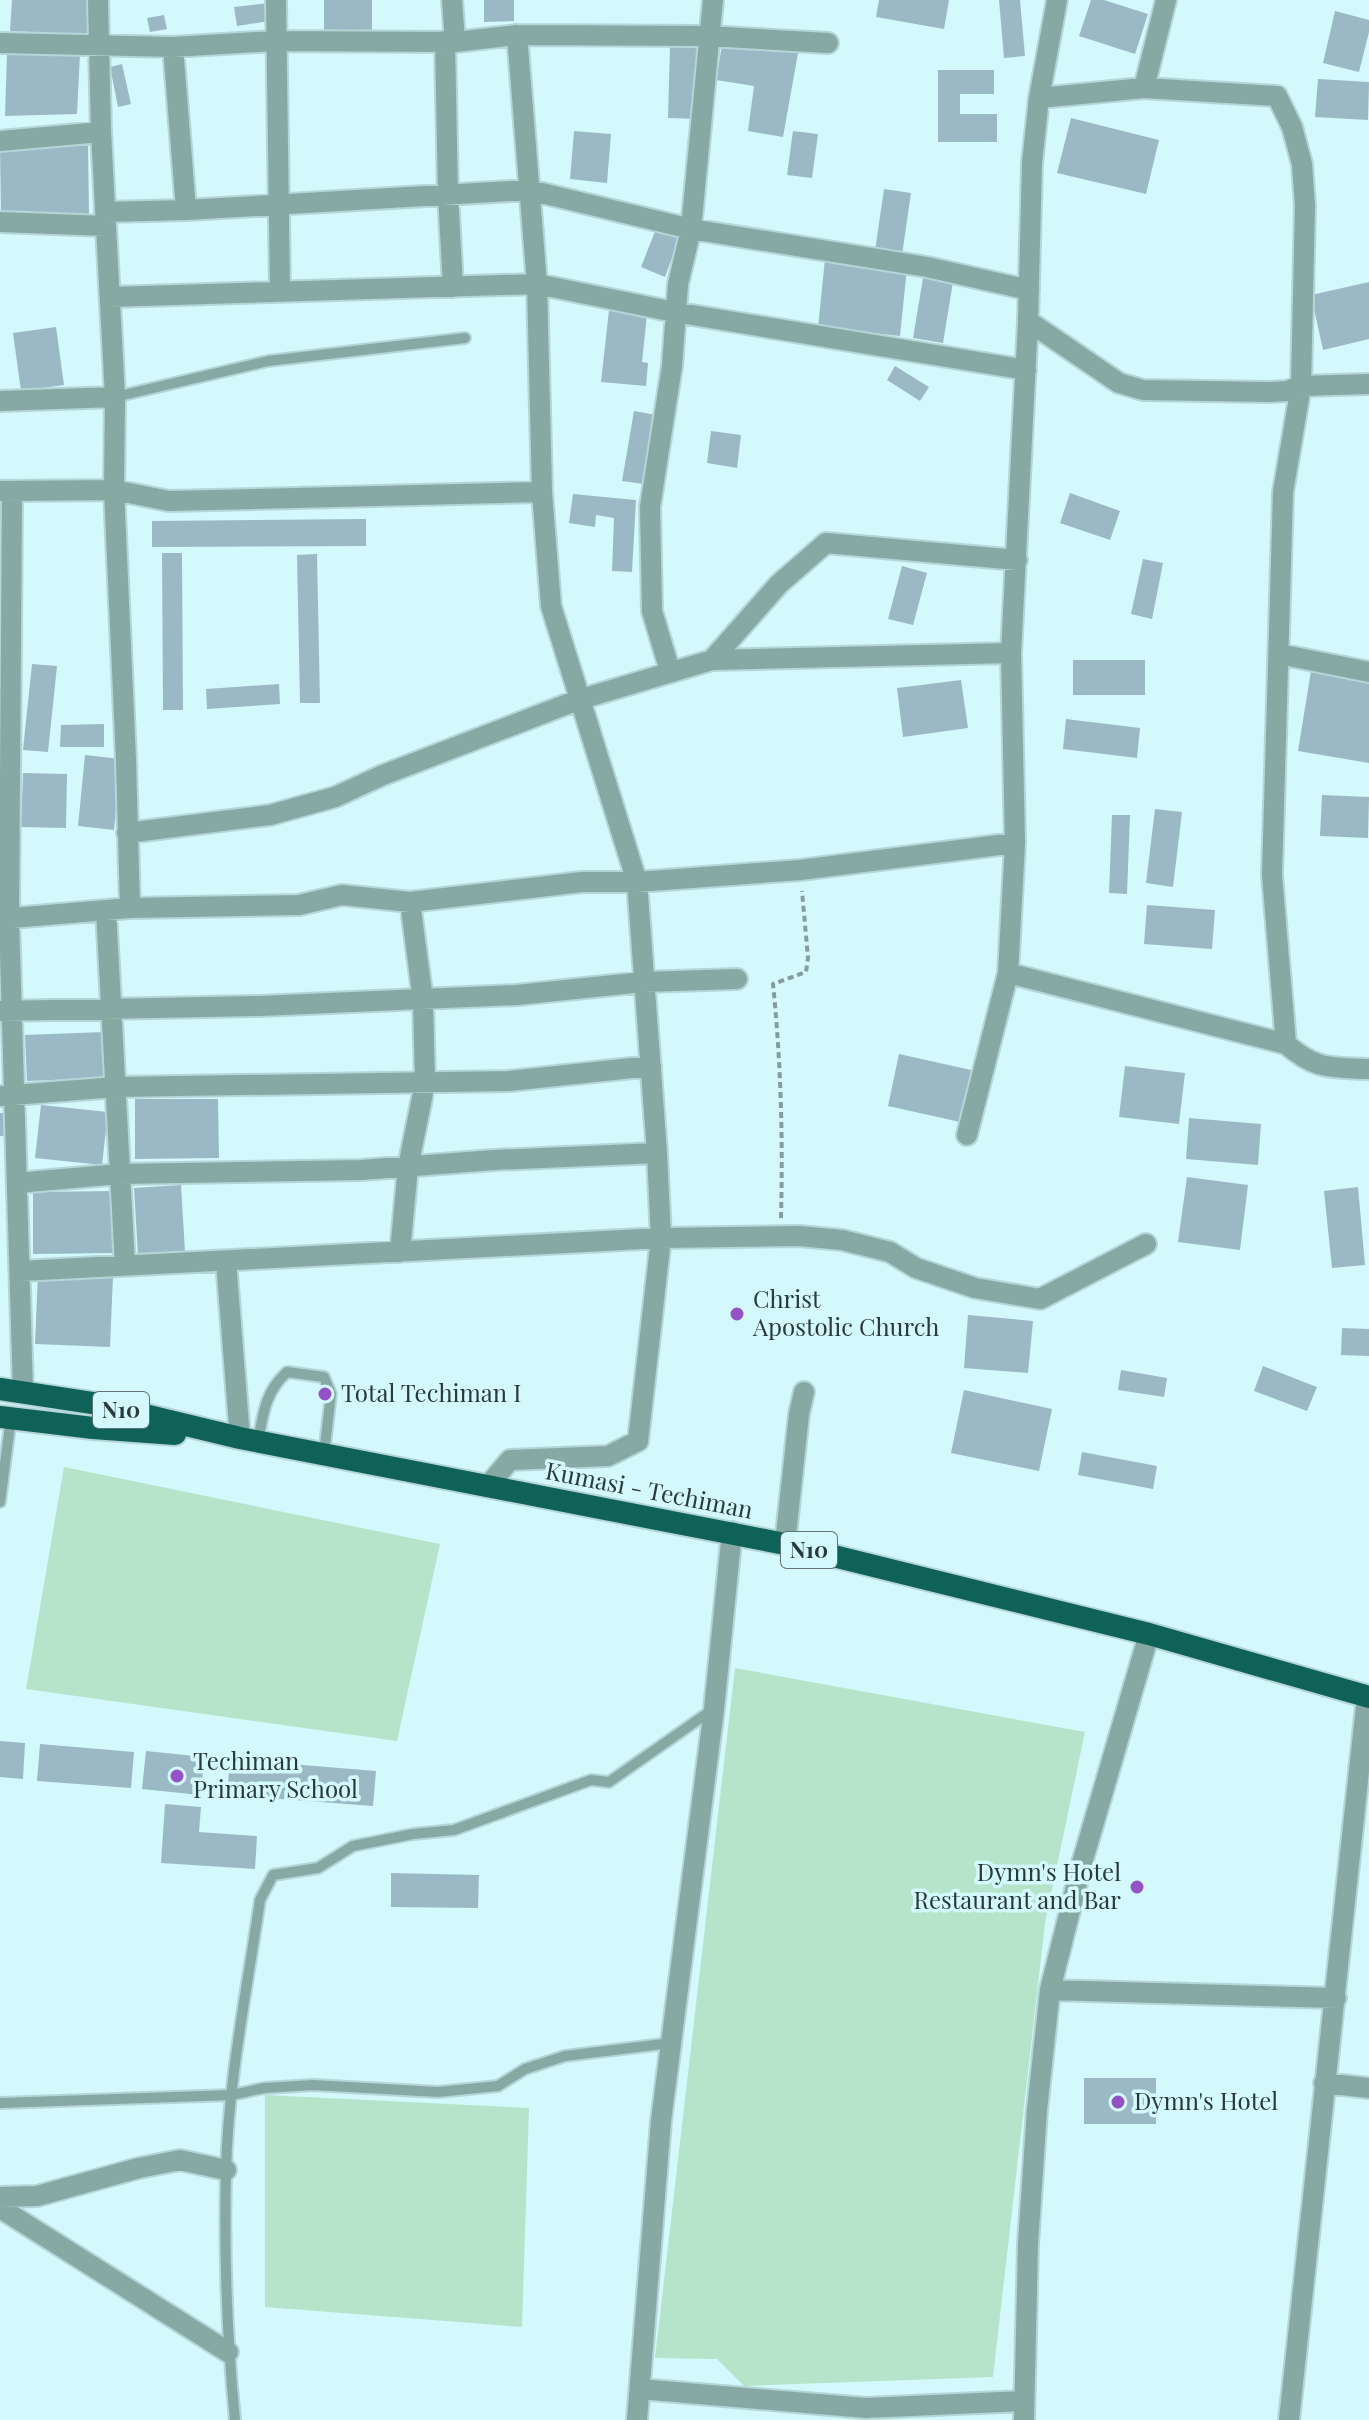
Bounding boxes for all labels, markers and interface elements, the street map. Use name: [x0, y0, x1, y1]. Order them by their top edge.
place label: Christ Apostolic Church: [752, 1282, 939, 1342]
marker: Christ Apostolic Church: [728, 1305, 746, 1323]
place label: Total Techiman I: [341, 1376, 521, 1408]
marker: Total Techiman I: [316, 1385, 334, 1403]
road number: N10: [93, 1392, 149, 1428]
street label: Kumasi - Techiman: [543, 1453, 756, 1525]
road number: N10: [781, 1532, 837, 1568]
place label: Techiman Primary School: [193, 1744, 358, 1804]
marker: Techiman Primary School: [168, 1767, 186, 1785]
place label: Dymn's Hotel Restaurant and Bar: [913, 1855, 1121, 1915]
marker: Dymn's Hotel Restaurant and Bar: [1128, 1878, 1146, 1896]
place label: Dymn's Hotel: [1134, 2084, 1278, 2116]
marker: Dymn's Hotel: [1109, 2093, 1127, 2111]

